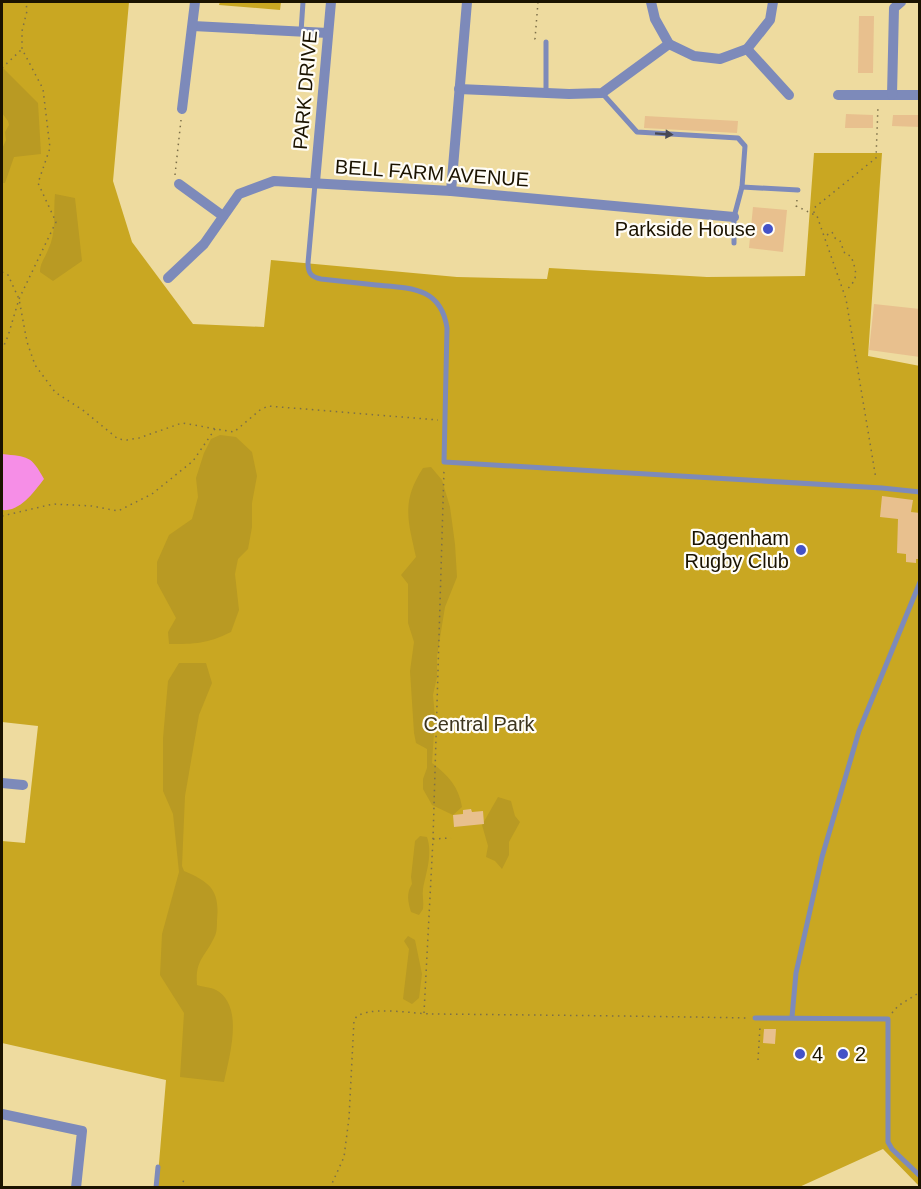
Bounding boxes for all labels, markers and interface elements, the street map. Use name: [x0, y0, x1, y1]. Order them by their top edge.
street label: PARK DRIVE: [289, 29, 321, 151]
one-way arrow: [654, 129, 673, 138]
street label: BELL FARM AVENUE: [334, 155, 530, 191]
place label: Parkside House: [615, 218, 756, 240]
marker: Parkside House: [761, 222, 775, 236]
place label: Dagenham Rugby Club: [684, 527, 789, 572]
marker: Dagenham Rugby Club: [794, 543, 808, 557]
park label: Central Park: [423, 713, 536, 735]
place label: 4: [812, 1043, 823, 1065]
place label: 2: [855, 1043, 866, 1065]
marker: 4: [793, 1047, 807, 1061]
marker: 2: [836, 1047, 850, 1061]

